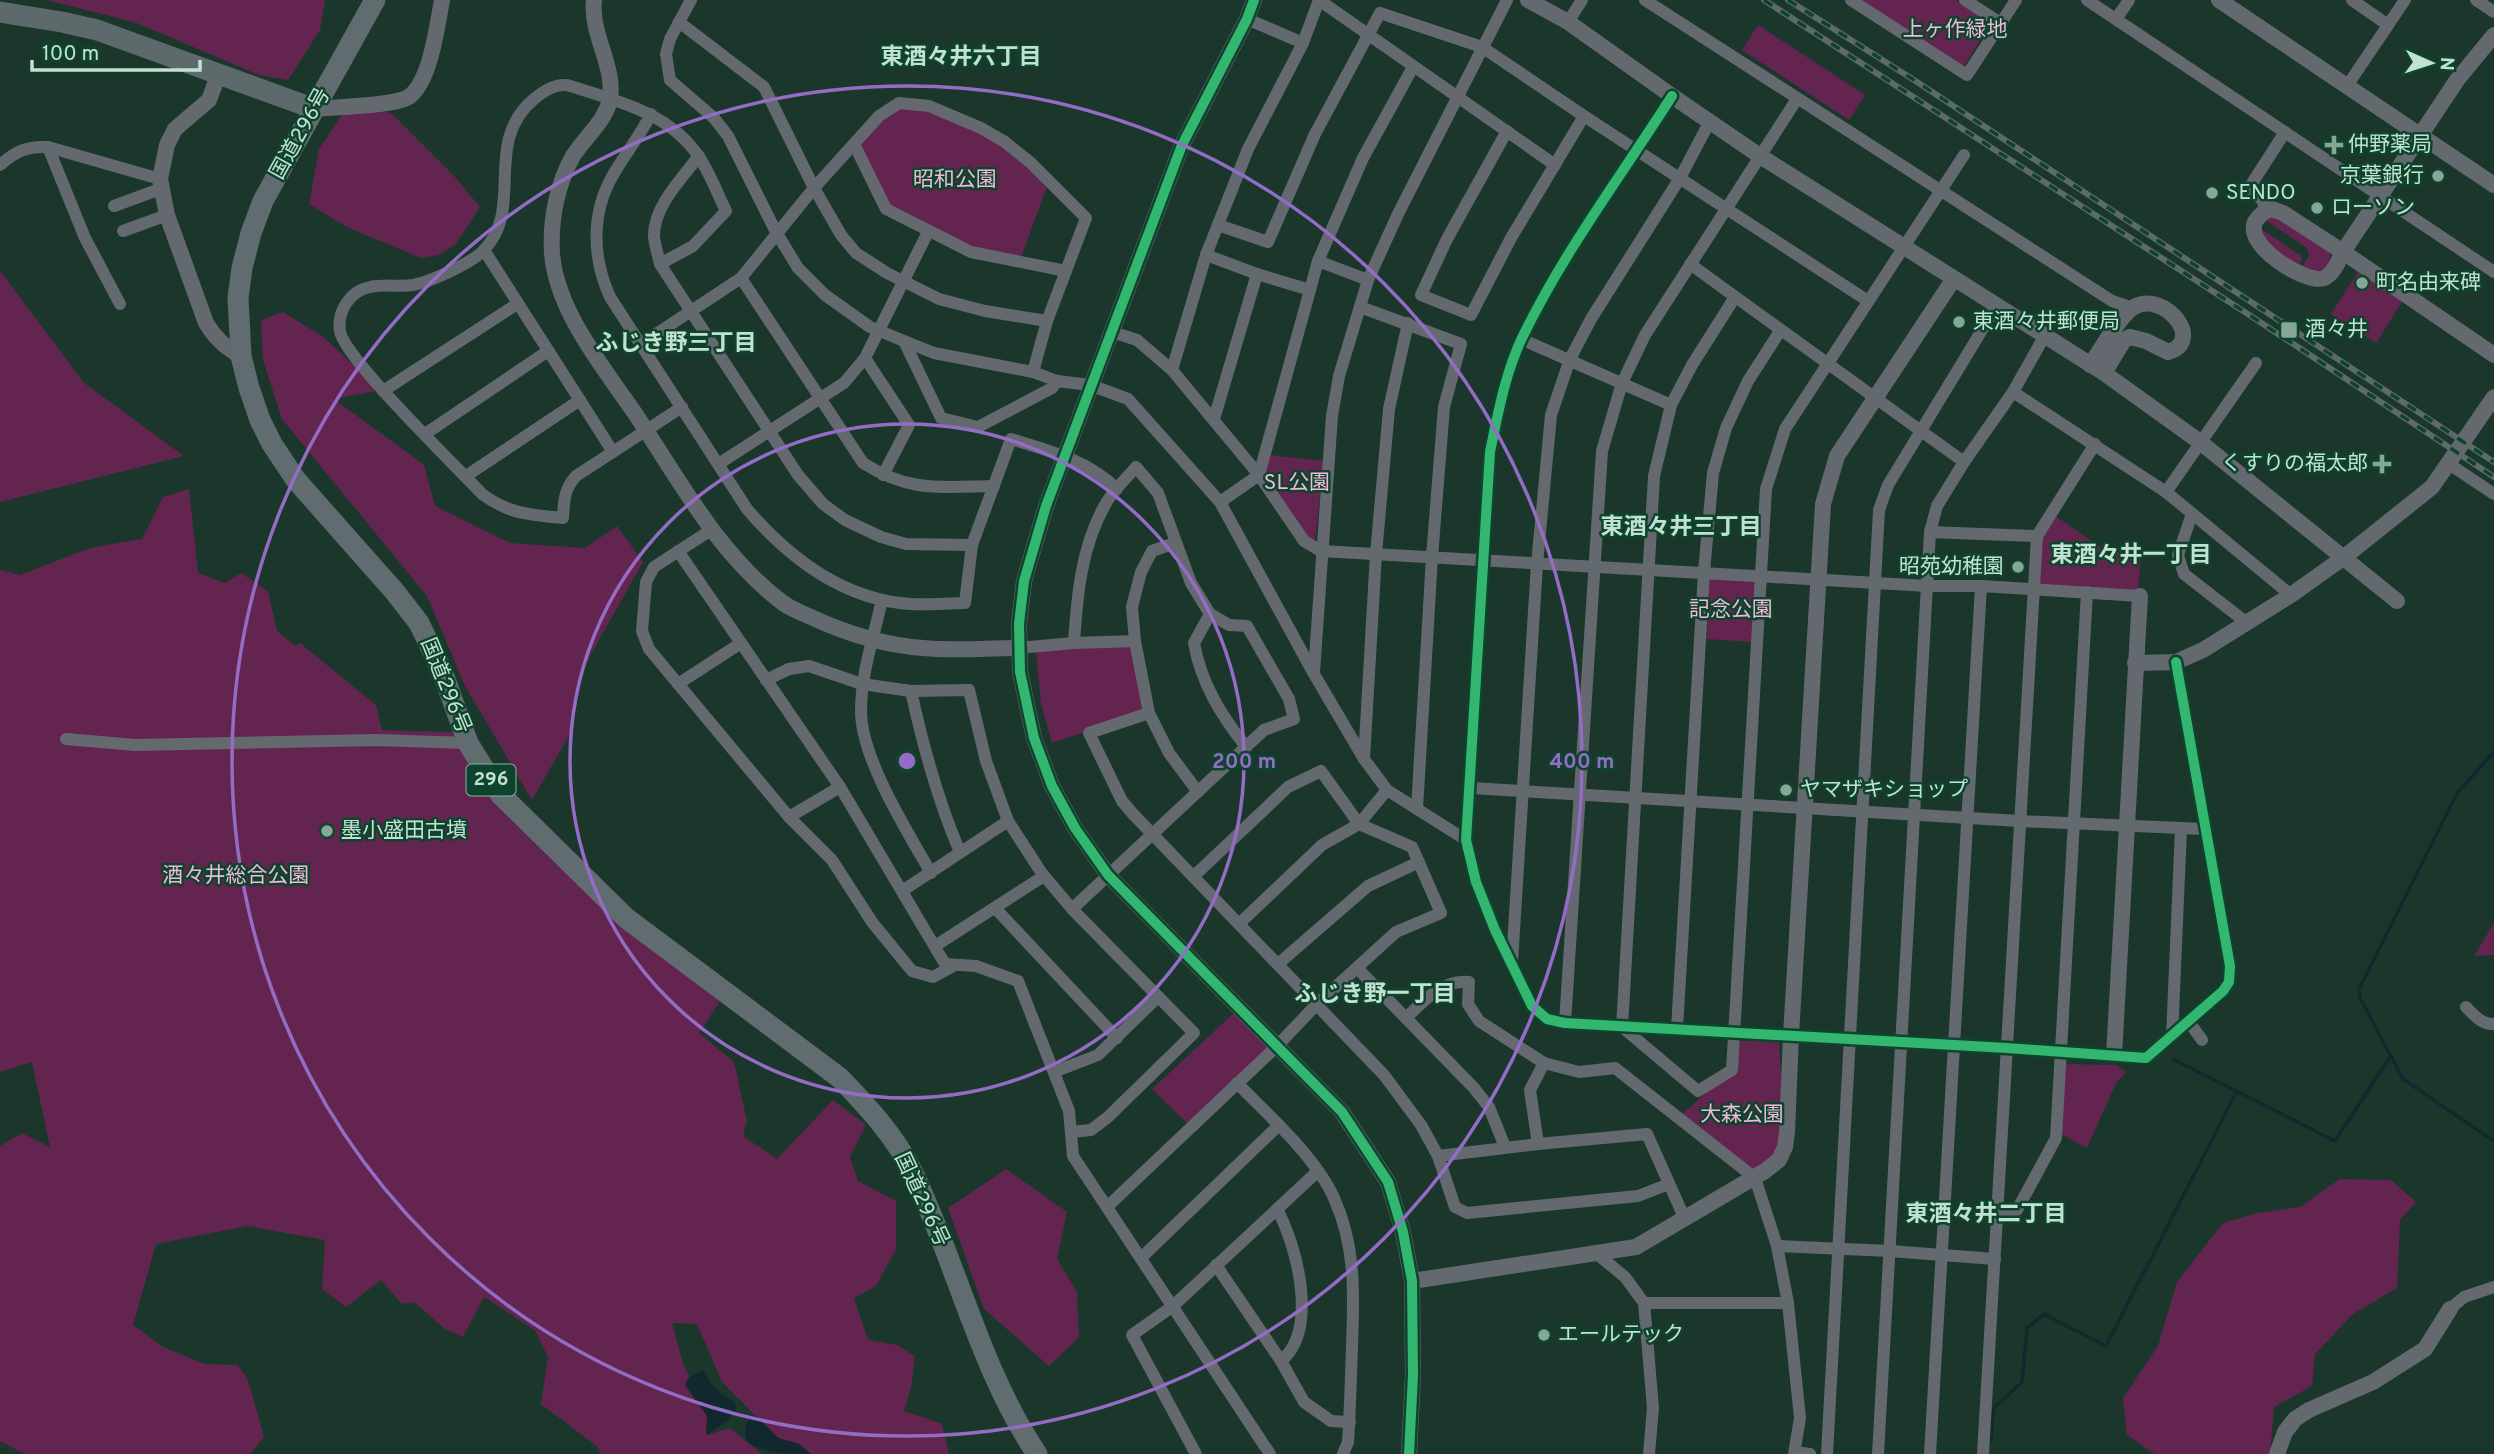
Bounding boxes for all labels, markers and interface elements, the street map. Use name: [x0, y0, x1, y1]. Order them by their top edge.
park label: 上ヶ作緑地: [1903, 17, 2008, 44]
scale bar: [32, 28, 200, 72]
north arrow: [2396, 28, 2466, 98]
text: 100 m: [42, 41, 99, 68]
district label: 東酒々井六丁目: [881, 44, 1042, 73]
text: N: [2434, 56, 2458, 71]
street label: 国道296号: [265, 83, 337, 185]
place label: 仲野薬局: [2348, 132, 2432, 159]
marker: 仲野薬局: [2326, 137, 2342, 153]
place label: 京葉銀行: [2340, 163, 2424, 190]
park label: 昭和公園: [913, 167, 997, 194]
marker: 京葉銀行: [2430, 168, 2446, 184]
place label: SENDO: [2226, 180, 2295, 207]
marker: SENDO: [2204, 185, 2220, 201]
place label: ローソン: [2331, 195, 2415, 222]
marker: ローソン: [2309, 200, 2325, 216]
place label: 町名由来碑: [2376, 270, 2481, 297]
marker: 町名由来碑: [2354, 275, 2370, 291]
place label: 東酒々井郵便局: [1973, 309, 2120, 336]
marker: 東酒々井郵便局: [1951, 314, 1967, 330]
place label: 酒々井: [2305, 317, 2368, 344]
marker: 酒々井: [2279, 320, 2299, 340]
district label: ふじき野三丁目: [596, 330, 757, 359]
place label: くすりの福太郎: [2221, 451, 2368, 478]
marker: くすりの福太郎: [2374, 456, 2390, 472]
park label: SL公園: [1264, 470, 1330, 497]
district label: 東酒々井三丁目: [1601, 514, 1762, 543]
district label: 東酒々井一丁目: [2051, 542, 2212, 571]
place label: 昭苑幼稚園: [1899, 554, 2004, 581]
marker: 昭苑幼稚園: [2010, 559, 2026, 575]
park label: 記念公園: [1689, 597, 1773, 624]
street label: 国道296号: [414, 634, 476, 738]
centre of rings: [895, 749, 919, 773]
text: 200 m: [1212, 749, 1276, 776]
text: 400 m: [1550, 749, 1614, 776]
road number: 296: [466, 764, 516, 796]
place label: ヤマザキショップ: [1800, 777, 1968, 804]
marker: ヤマザキショップ: [1778, 782, 1794, 798]
place label: 墨小盛田古墳: [341, 818, 467, 845]
marker: 墨小盛田古墳: [319, 823, 335, 839]
park label: 酒々井総合公園: [163, 863, 310, 890]
district label: ふじき野一丁目: [1295, 981, 1456, 1010]
park label: 大森公園: [1700, 1102, 1784, 1129]
street label: 国道296号: [887, 1149, 955, 1251]
district label: 東酒々井二丁目: [1906, 1201, 2067, 1230]
place label: エールテック: [1558, 1322, 1684, 1349]
marker: エールテック: [1536, 1327, 1552, 1343]

